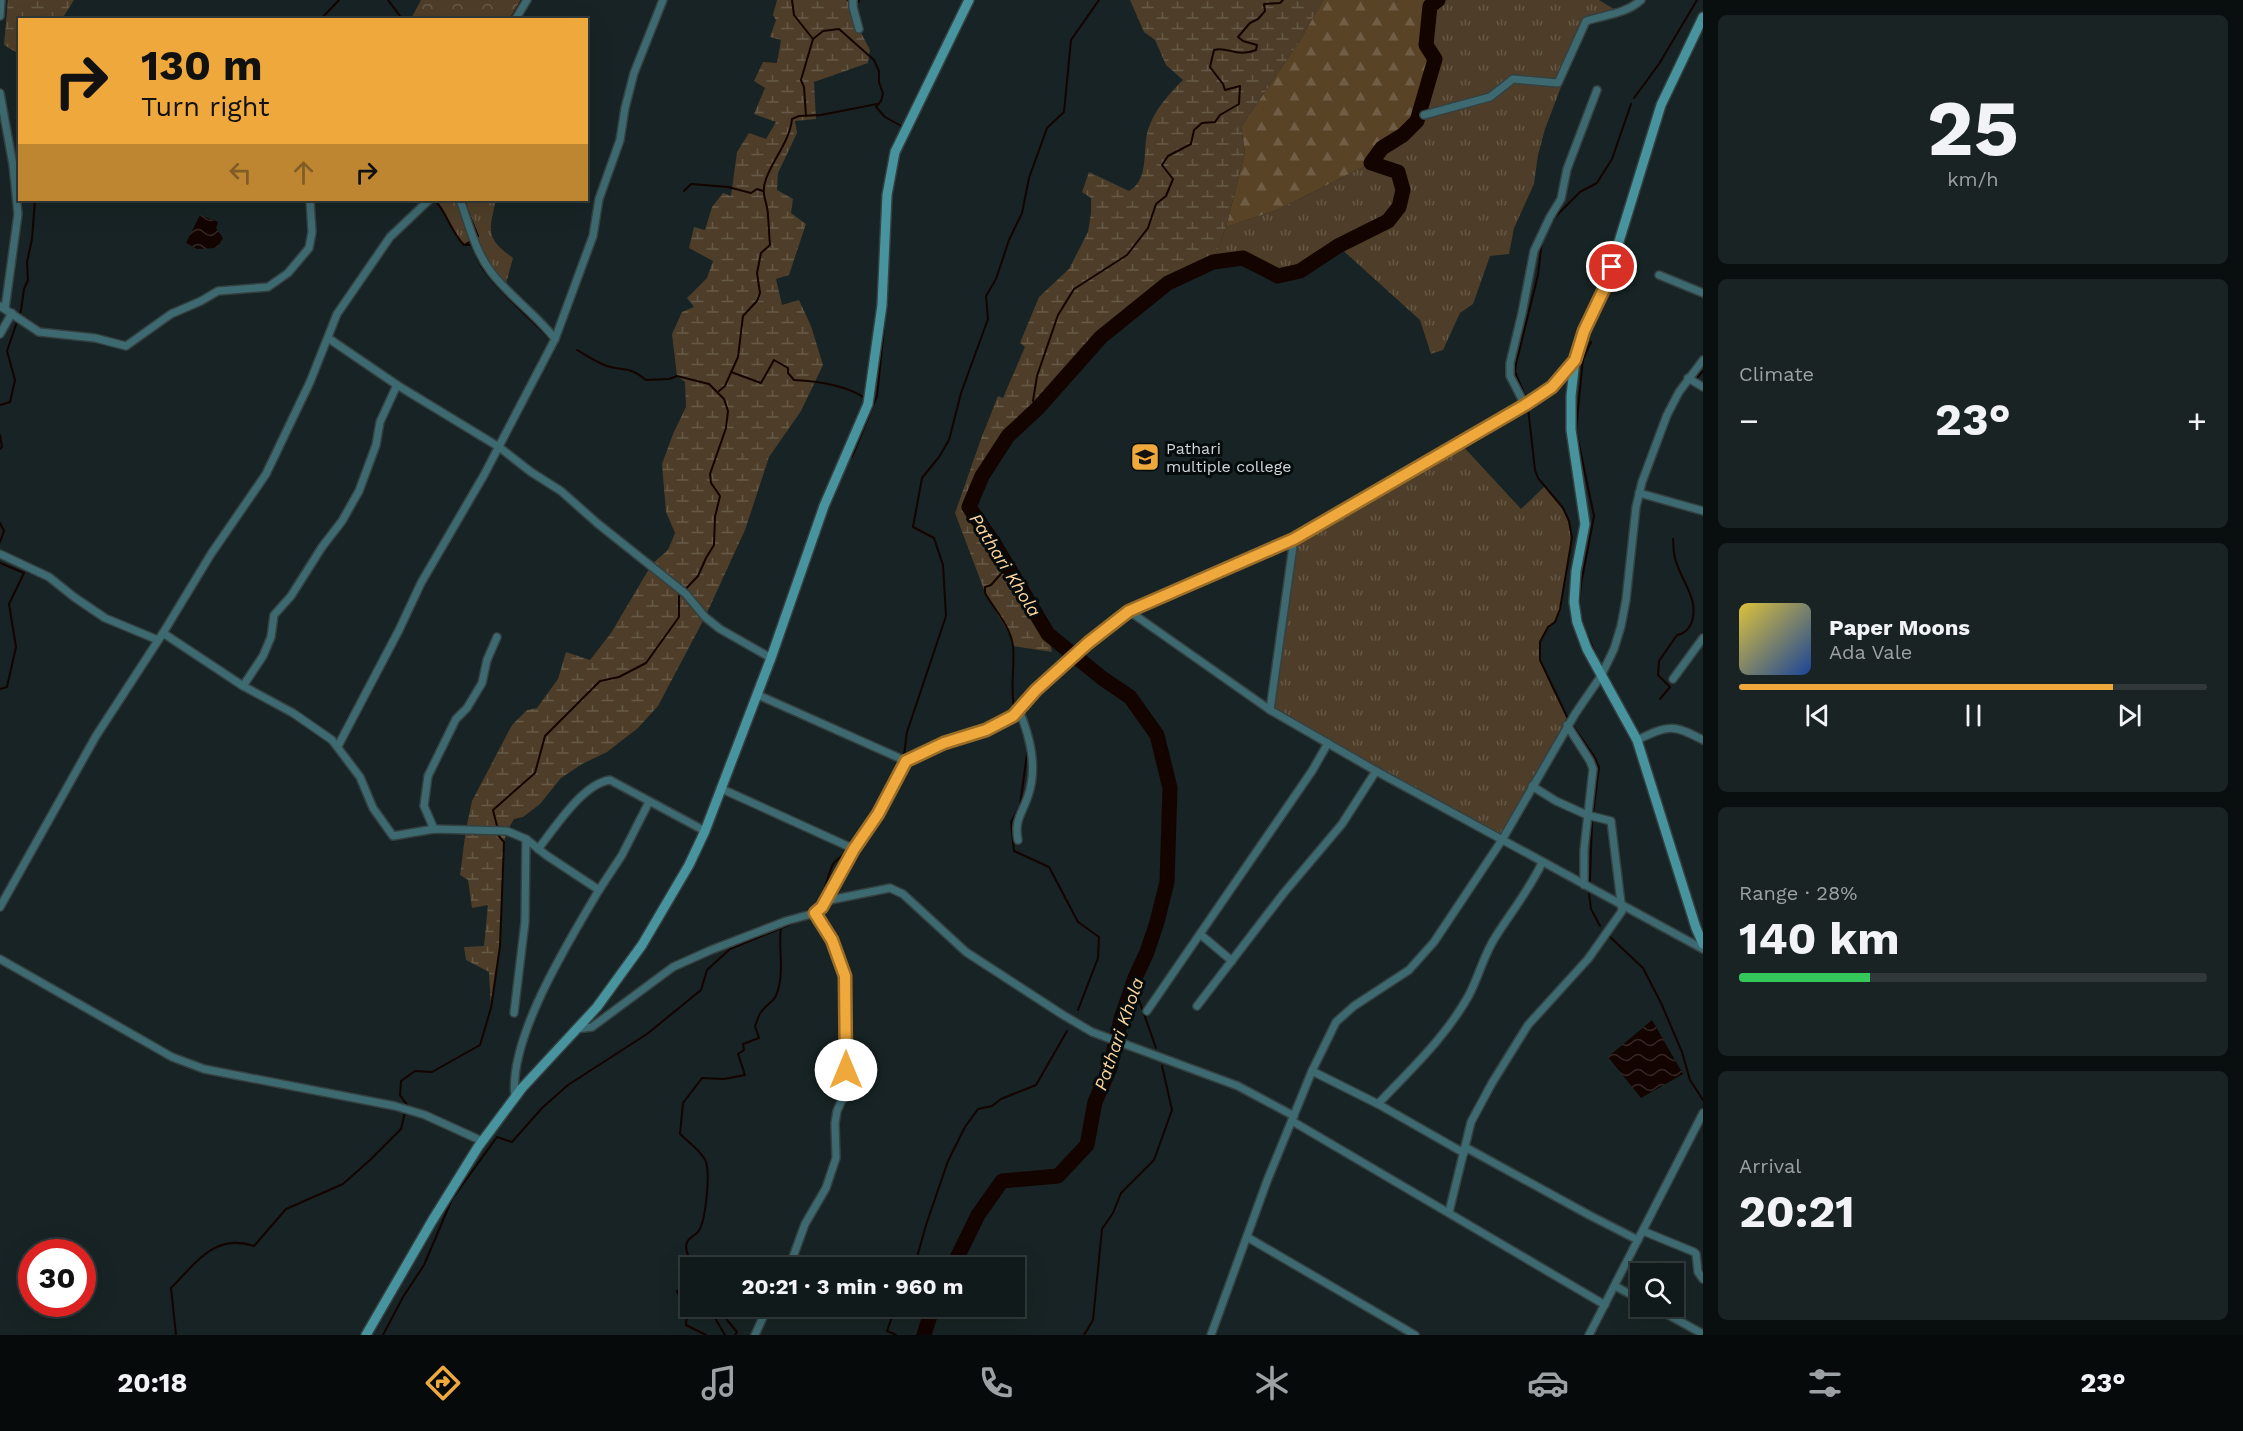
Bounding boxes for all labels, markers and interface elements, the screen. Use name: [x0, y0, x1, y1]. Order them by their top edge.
text: 130 m: [141, 41, 263, 90]
icon: right: [42, 42, 120, 120]
text: 25: [1927, 82, 2019, 174]
text: Turn right: [141, 91, 270, 123]
icon: left: [224, 156, 257, 189]
icon: ahead: [287, 156, 320, 189]
icon: right: [350, 156, 383, 189]
text: km/h: [1947, 167, 1999, 191]
pin: [1586, 241, 1637, 292]
icon: arrive: [1595, 250, 1628, 283]
text: Climate: [1739, 362, 1814, 386]
text: 23°: [1935, 393, 2011, 446]
text: −: [1739, 401, 1759, 440]
text: +: [2187, 401, 2207, 440]
place label: Pathari multiple college: [1166, 439, 1292, 476]
school or university icon: Pathari multiple college: [1129, 441, 1161, 473]
water label: Pathari Khola: [965, 509, 1046, 620]
text: Paper Moons: [1829, 615, 1970, 640]
text: Ada Vale: [1829, 640, 1912, 664]
icon: previous: [1801, 699, 1834, 732]
icon: pause: [1957, 699, 1990, 732]
icon: next: [2113, 699, 2146, 732]
text: Range · 28%: [1739, 881, 1857, 905]
text: 140 km: [1739, 912, 1900, 965]
water label: Pathari Khola: [1089, 975, 1148, 1093]
position arrow: [814, 1038, 878, 1102]
text: Arrival: [1739, 1154, 1801, 1178]
text: 20:21: [1739, 1185, 1855, 1238]
speed limit sign: 30: [18, 1239, 96, 1317]
map controls: [1630, 1263, 1684, 1317]
button: search: [1630, 1263, 1684, 1317]
text: 20:21 · 3 min · 960 m: [741, 1274, 964, 1299]
icon: directions: [422, 1362, 464, 1404]
icon: music: [698, 1362, 740, 1404]
icon: phone: [975, 1362, 1017, 1404]
icon: climate: [1251, 1362, 1293, 1404]
icon: car: [1527, 1362, 1569, 1404]
icon: filters: [1804, 1362, 1846, 1404]
text: 20:18: [117, 1367, 187, 1399]
text: 23°: [2080, 1367, 2126, 1399]

